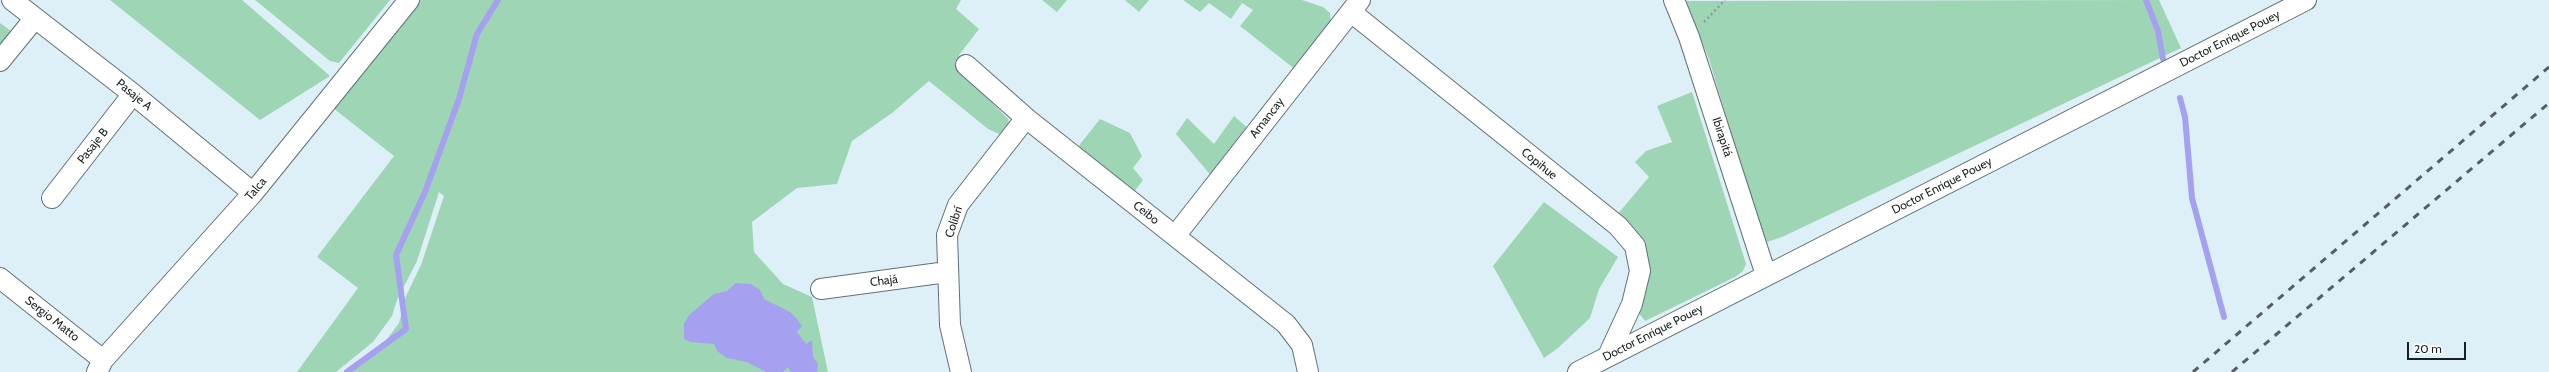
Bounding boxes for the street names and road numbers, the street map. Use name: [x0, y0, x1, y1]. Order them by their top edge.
street label: Doctor Enrique Pouey: [2177, 7, 2283, 71]
street label: Pasaje A: [113, 76, 155, 114]
street label: Amancay: [1247, 95, 1287, 141]
street label: Ibirapitá: [1709, 115, 1735, 159]
street label: Pasaje B: [74, 125, 112, 167]
street label: Copihue: [1518, 145, 1560, 183]
street label: Doctor Enrique Pouey: [1889, 154, 1995, 218]
street label: Talca: [242, 175, 270, 203]
street label: Ceibo: [1130, 198, 1162, 228]
street label: Colibrí: [942, 204, 966, 240]
street label: Chajá: [869, 272, 899, 290]
street label: Sergio Matto: [22, 293, 82, 345]
street label: Doctor Enrique Pouey: [1600, 301, 1706, 365]

